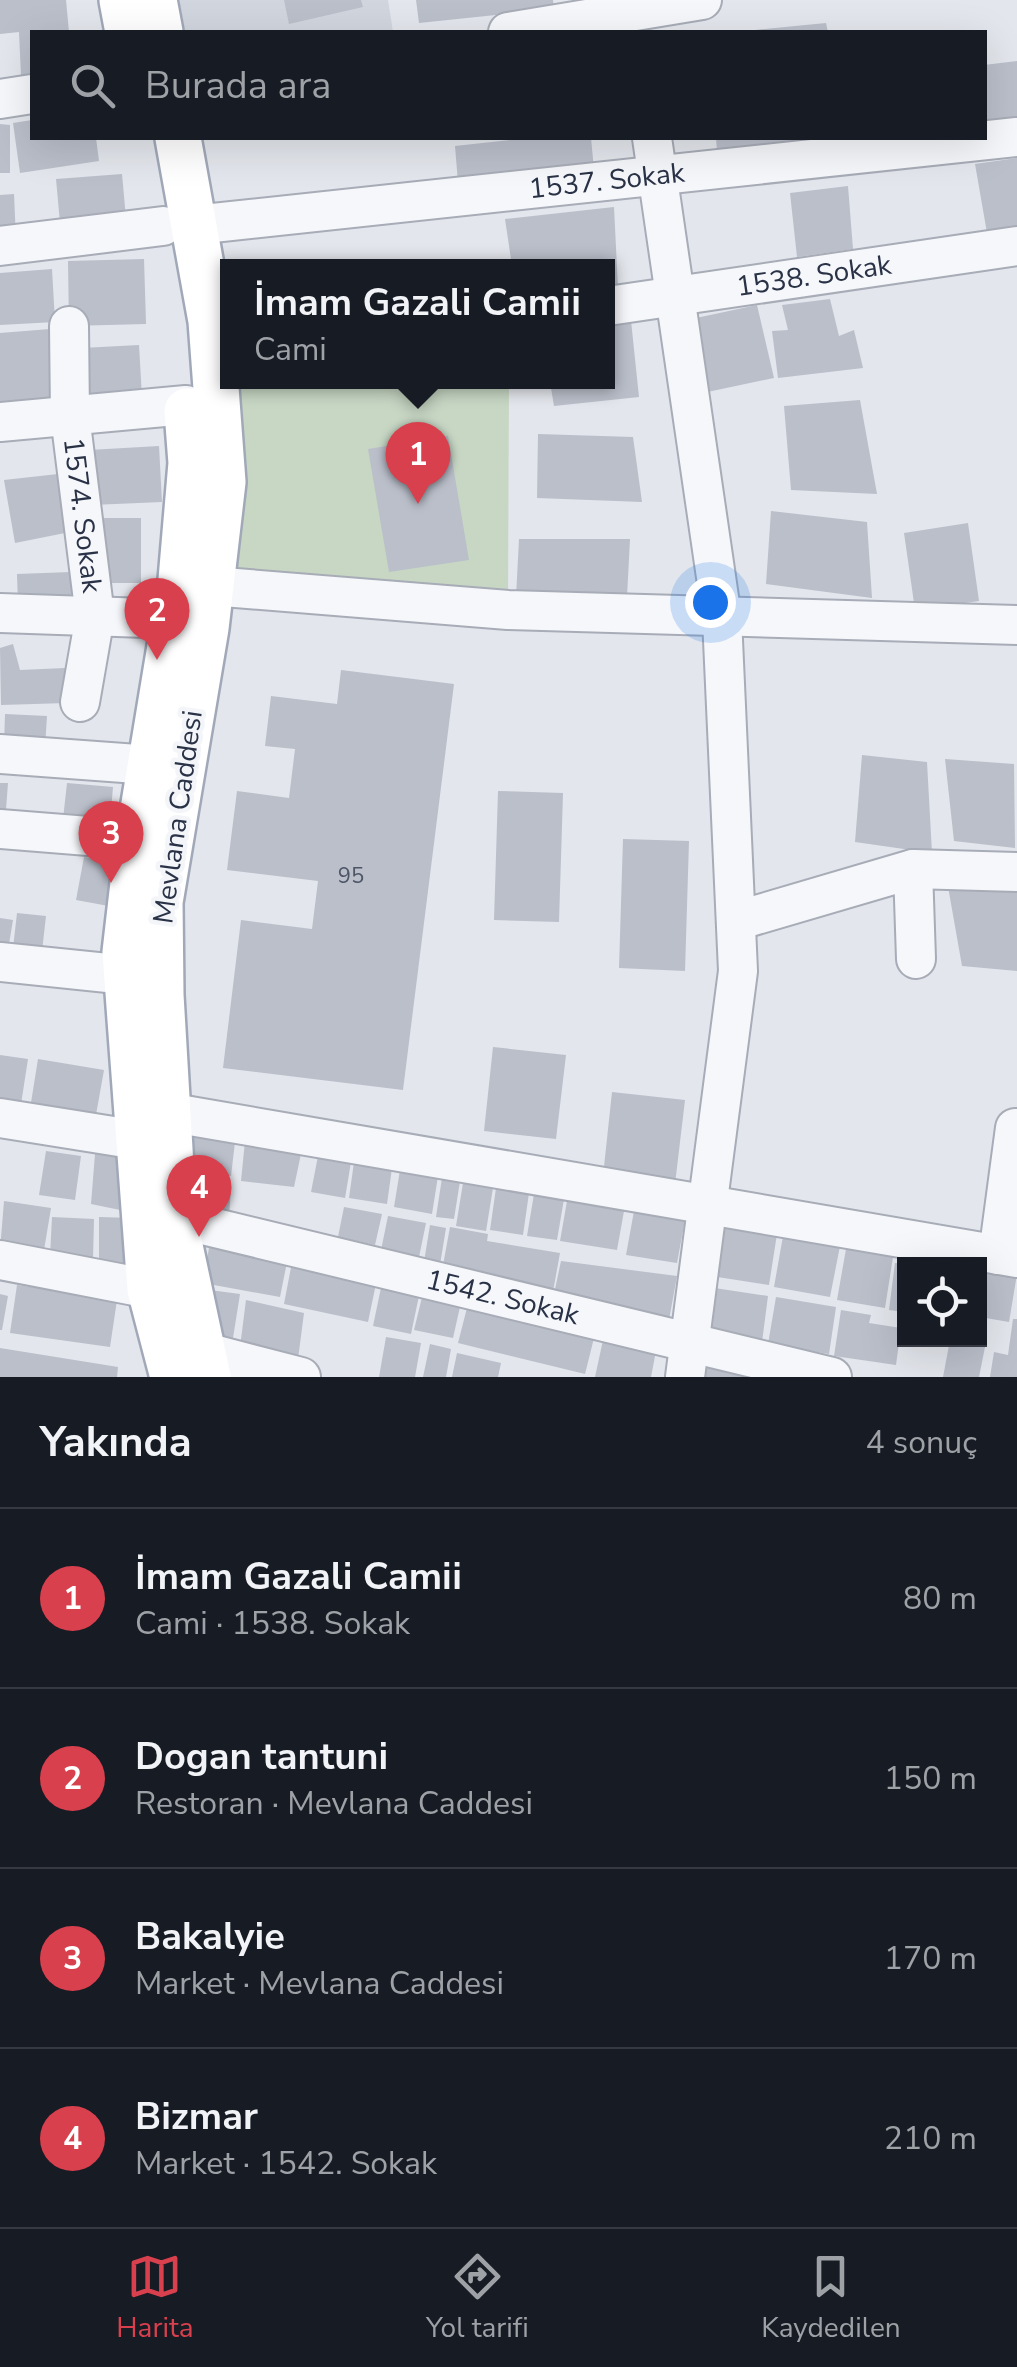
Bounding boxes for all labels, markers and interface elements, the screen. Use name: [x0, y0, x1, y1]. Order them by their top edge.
search box: [30, 30, 987, 140]
icon: search: [65, 58, 120, 113]
text: Burada ara: [145, 60, 331, 111]
street label: 1537. Sokak: [527, 154, 687, 208]
street label: 1538. Sokak: [734, 246, 895, 306]
popup: [220, 259, 615, 389]
text: İmam Gazali Camii: [254, 277, 581, 328]
text: Cami: [254, 328, 327, 371]
pin: 1: [386, 422, 450, 504]
street label: 1574. Sokak: [54, 435, 111, 596]
your location: [685, 577, 736, 628]
pin: 2: [124, 578, 190, 660]
street label: Mevlana Caddesi: [144, 708, 212, 926]
pin: 3: [78, 800, 144, 883]
house number: 95: [338, 861, 364, 891]
pin: 4: [166, 1154, 232, 1237]
map controls: [897, 1257, 987, 1347]
button: locate: [897, 1257, 987, 1347]
street label: 1542. Sokak: [422, 1261, 584, 1334]
text: Yakında: [40, 1414, 192, 1471]
text: 4 sonuç: [865, 1421, 977, 1464]
text: İmam Gazali Camii: [135, 1551, 462, 1602]
text: 1: [63, 1577, 82, 1620]
text: 80 m: [903, 1577, 977, 1620]
text: Cami · 1538. Sokak: [135, 1602, 410, 1645]
text: Dogan tantuni: [135, 1731, 388, 1782]
text: 2: [63, 1757, 82, 1800]
text: 150 m: [884, 1757, 977, 1800]
text: Restoran · Mevlana Caddesi: [135, 1782, 533, 1825]
text: Bakalyie: [135, 1911, 285, 1962]
text: 3: [63, 1937, 82, 1980]
text: 170 m: [884, 1937, 977, 1980]
text: Market · Mevlana Caddesi: [135, 1962, 504, 2005]
text: Bizmar: [135, 2091, 258, 2142]
text: 4: [63, 2117, 82, 2160]
text: 210 m: [884, 2117, 977, 2160]
text: Market · 1542. Sokak: [135, 2142, 437, 2185]
tab: Harita: [116, 2249, 194, 2347]
tab: Yol tarifi: [426, 2249, 529, 2347]
tab: Kaydedilen: [761, 2249, 901, 2347]

